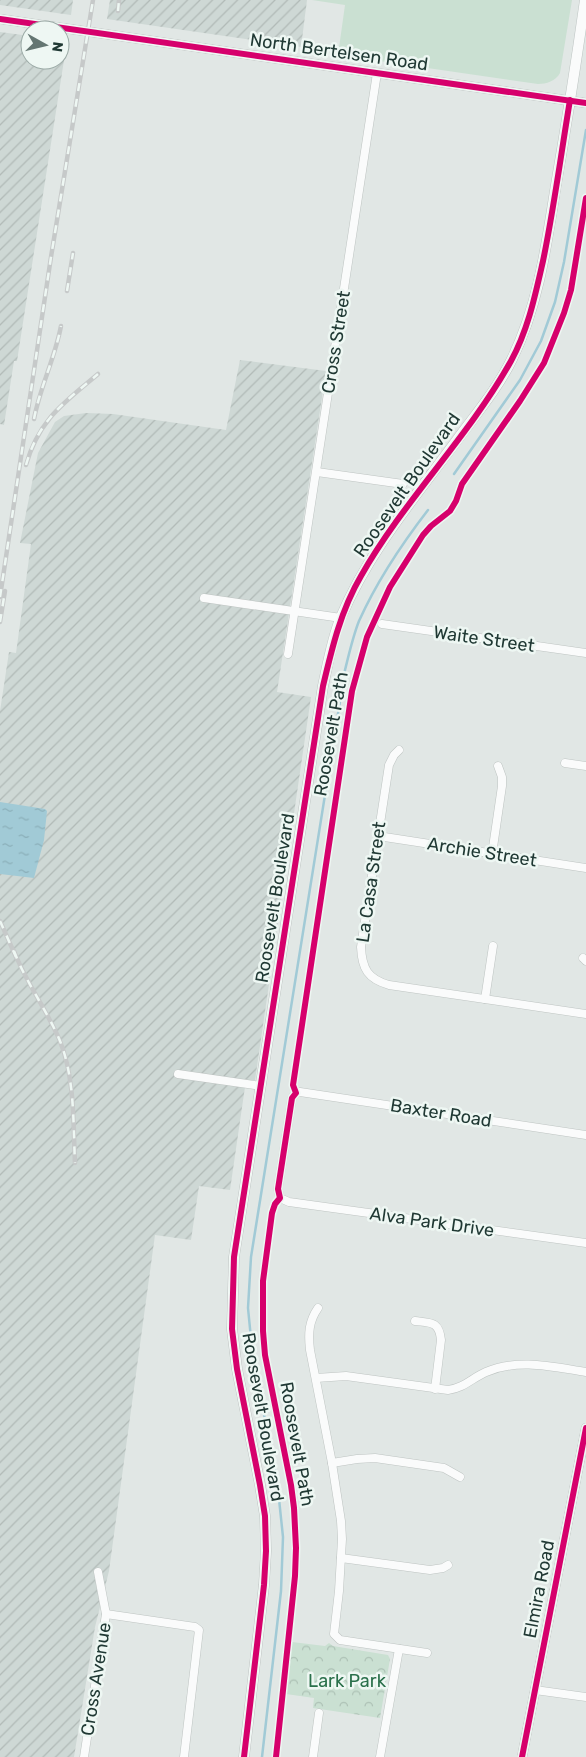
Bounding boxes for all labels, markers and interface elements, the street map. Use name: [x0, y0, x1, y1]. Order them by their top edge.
north arrow: [20, 20, 70, 70]
street label: North Bertelsen Road: [248, 29, 430, 75]
text: N: [48, 41, 66, 53]
street label: Cross Street: [317, 289, 355, 395]
street label: Roosevelt Boulevard: [349, 409, 465, 561]
street label: Waite Street: [432, 621, 536, 657]
street label: Roosevelt Path: [309, 670, 353, 798]
street label: Roosevelt Boulevard: [251, 812, 299, 984]
street label: La Casa Street: [352, 820, 390, 944]
street label: Archie Street: [426, 832, 538, 872]
street label: Baxter Road: [389, 1094, 493, 1132]
street label: Alva Park Drive: [368, 1202, 496, 1242]
street label: Roosevelt Boulevard: [237, 1331, 289, 1503]
street label: Roosevelt Path: [275, 1380, 319, 1508]
street label: Elmira Road: [519, 1538, 559, 1640]
street label: Cross Avenue: [76, 1621, 116, 1737]
park label: Lark Park: [308, 1670, 387, 1692]

